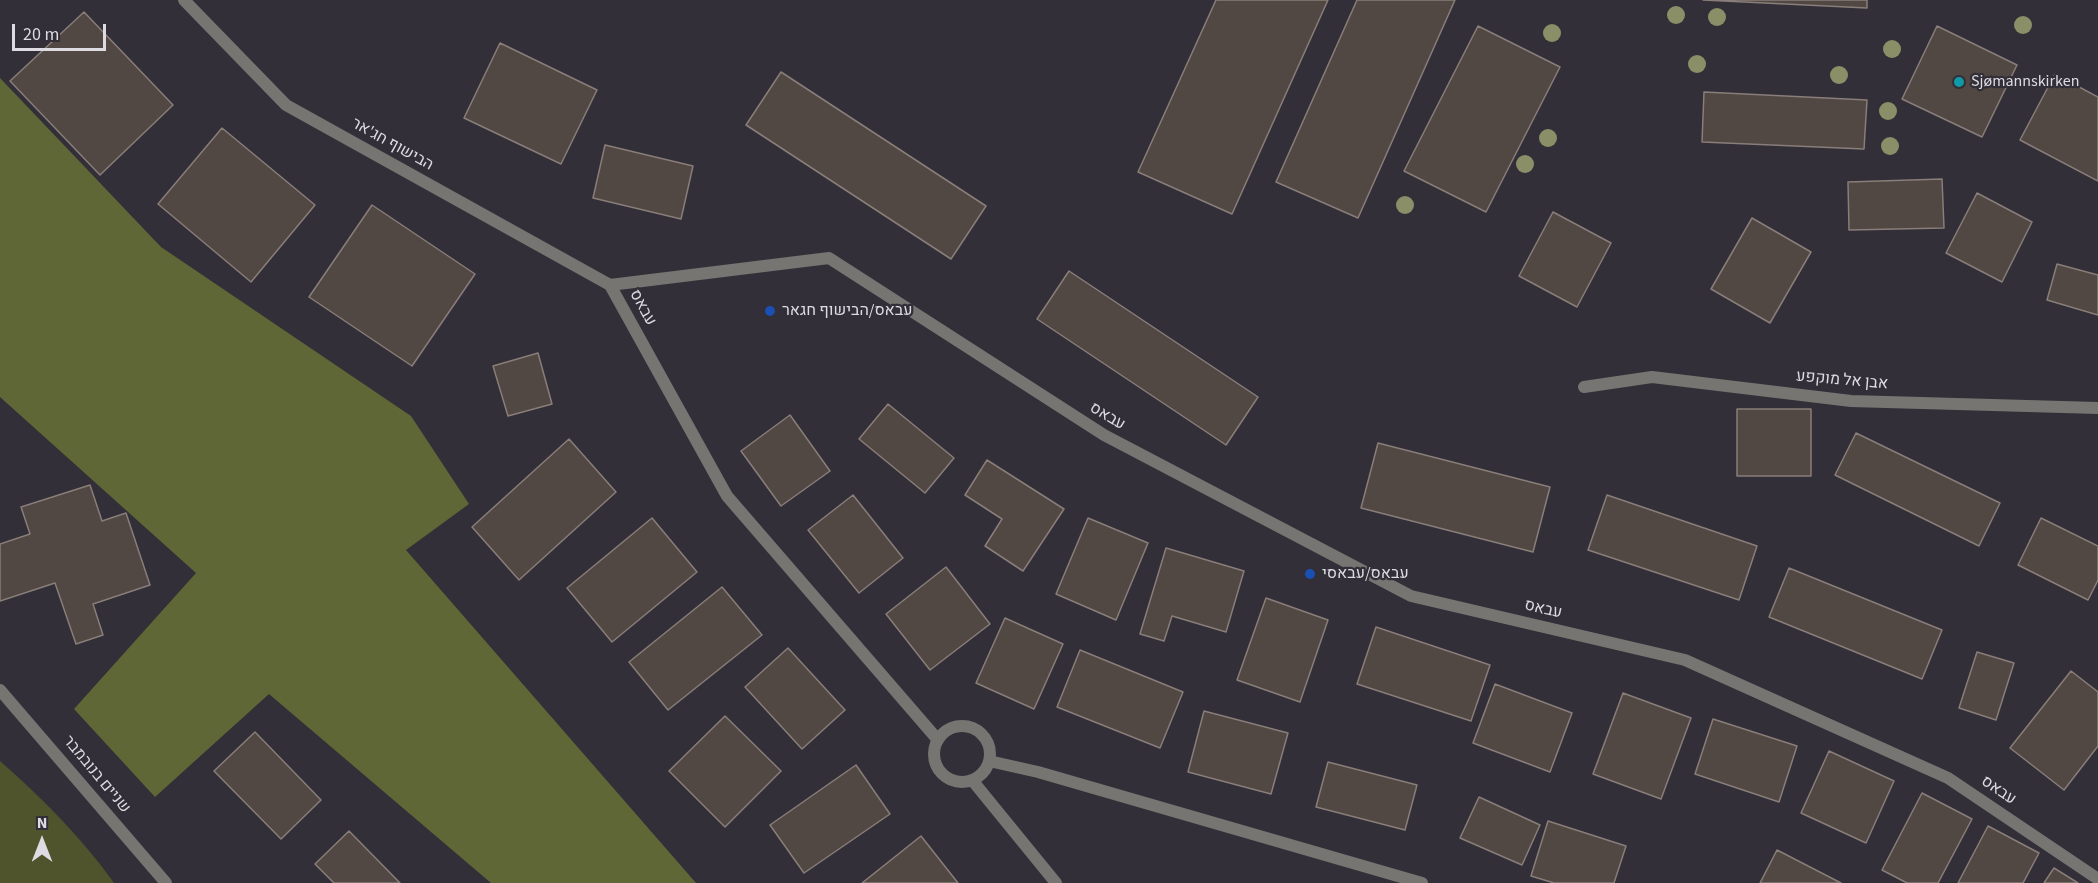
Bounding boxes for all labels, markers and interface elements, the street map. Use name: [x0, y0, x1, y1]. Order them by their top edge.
scale bar: [15, 12, 110, 50]
text: 20 m: [23, 22, 59, 47]
place label: Sjømannskirken: [1971, 72, 2079, 92]
marker: Sjømannskirken: [1952, 75, 1966, 89]
street label: הבישוף חג'אר: [348, 115, 436, 175]
street label: עבאס: [624, 287, 660, 329]
place label: עבאס/הבישוף חגאר: [782, 301, 913, 321]
marker: עבאס/הבישוף חגאר: [763, 304, 777, 318]
street label: אבן אל מוקפע: [1795, 367, 1889, 395]
street label: עבאס: [1086, 399, 1128, 435]
place label: עבאס/עבאסי: [1322, 564, 1409, 584]
marker: עבאס/עבאסי: [1303, 567, 1317, 581]
street label: עבאס: [1522, 596, 1564, 624]
street label: שניים בנובמבר: [58, 732, 134, 818]
street label: עבאס: [1977, 772, 2019, 810]
north arrow: [12, 811, 72, 871]
text: N: [37, 812, 47, 834]

